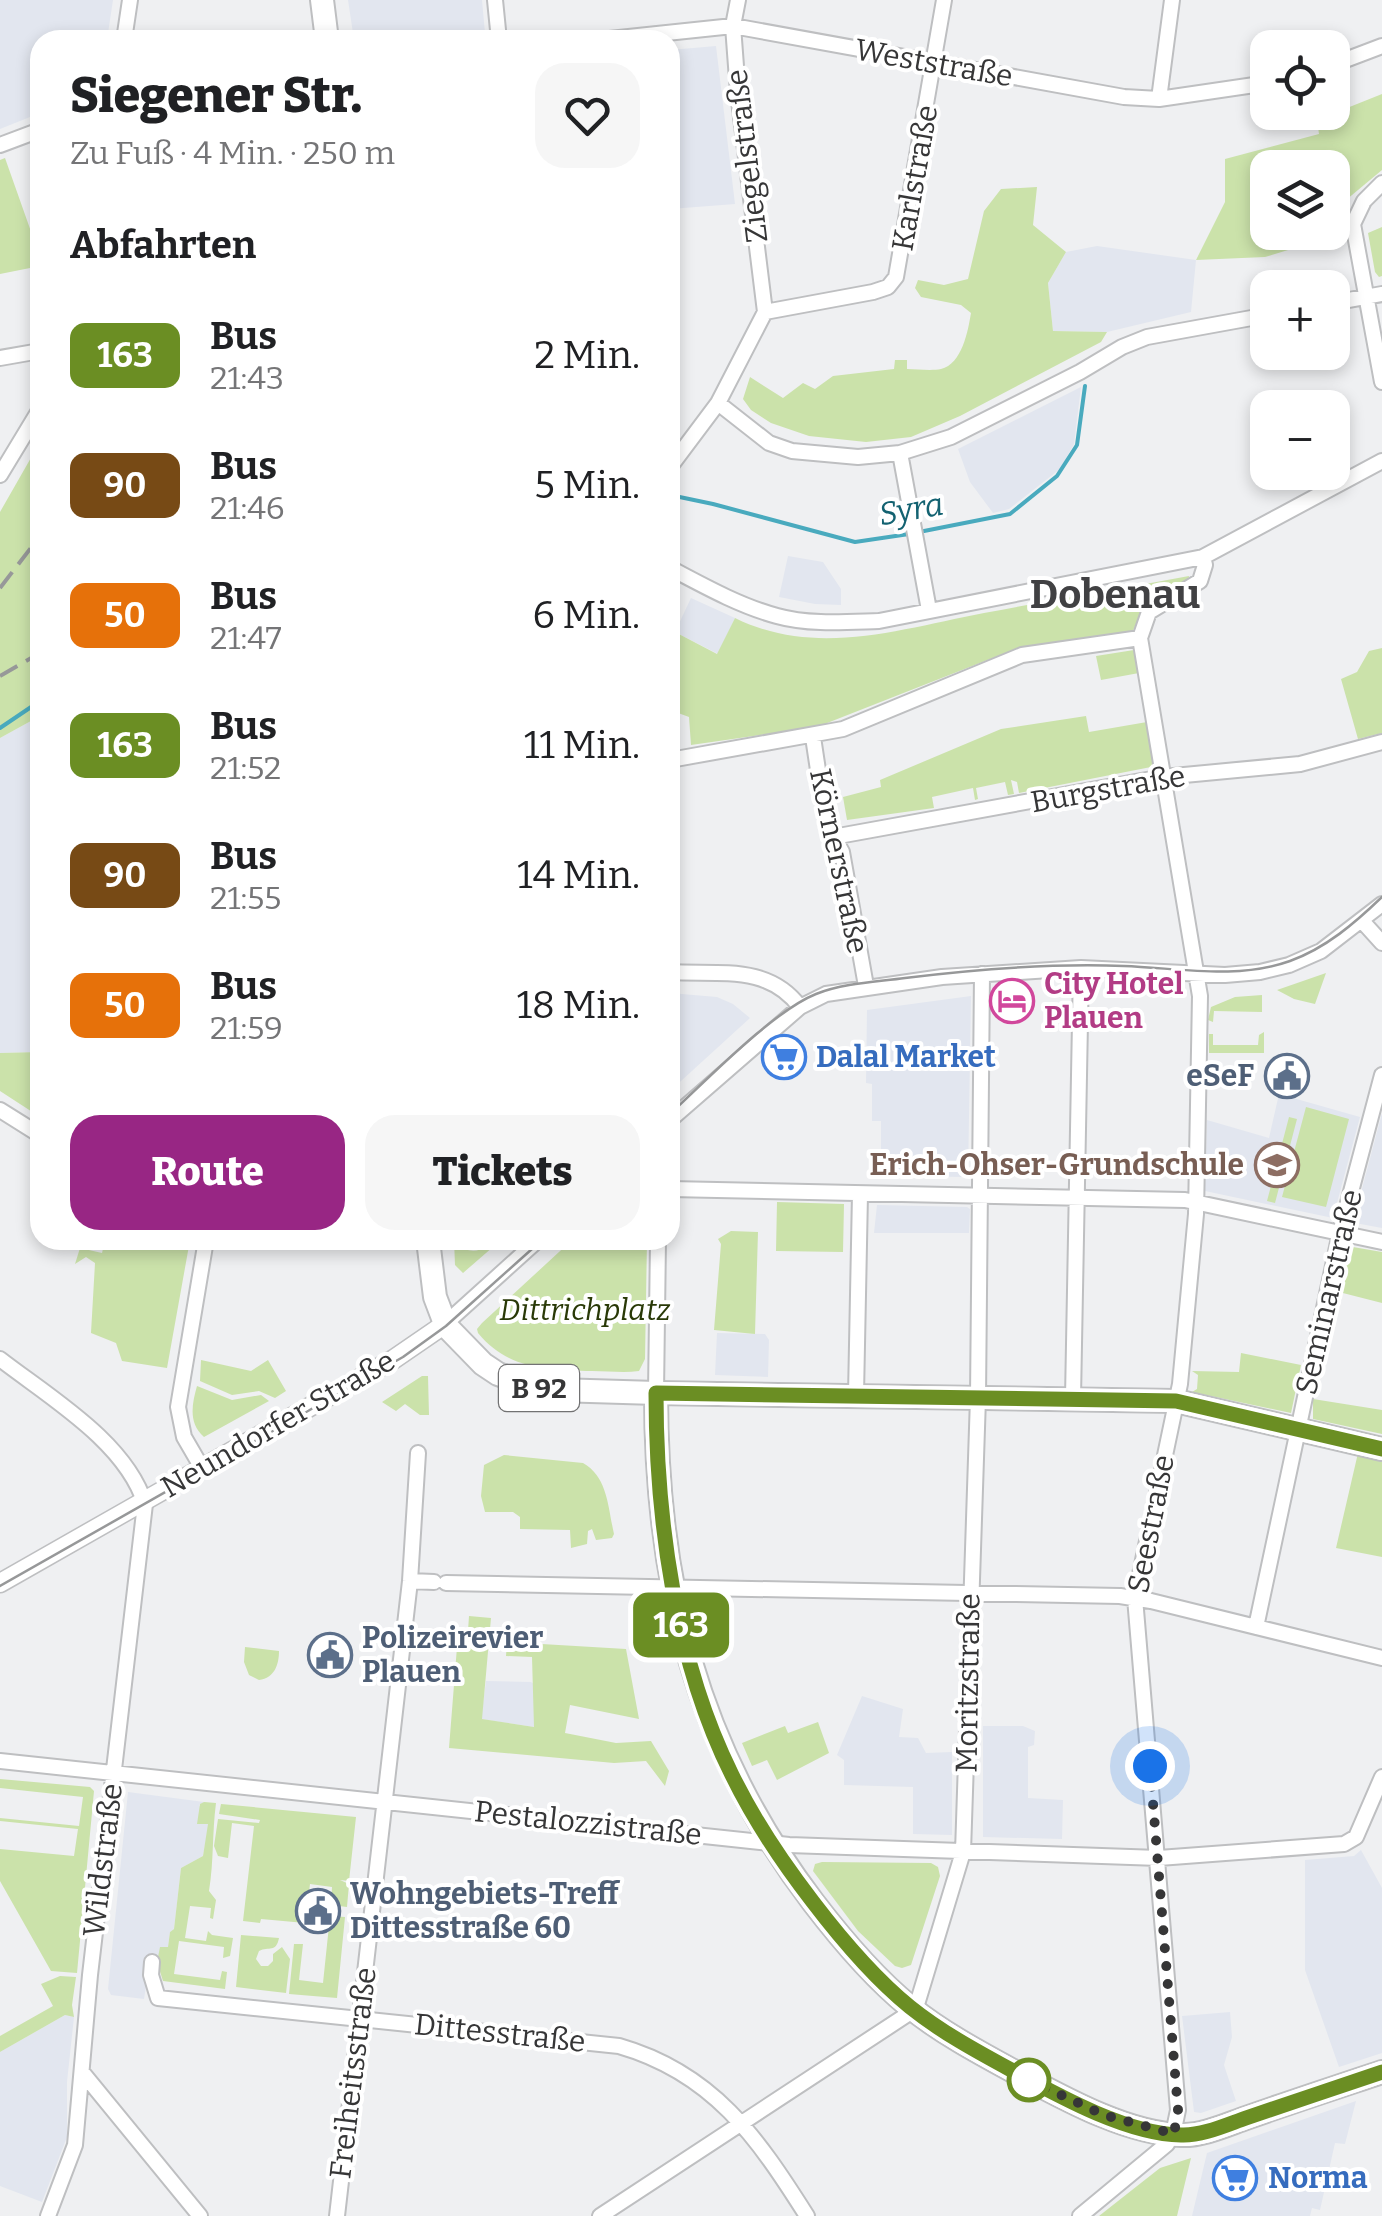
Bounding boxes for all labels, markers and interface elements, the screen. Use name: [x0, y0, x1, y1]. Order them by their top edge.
map controls: [1250, 30, 1350, 490]
button: locate: [1250, 30, 1350, 130]
street label: Weststraße: [852, 31, 1016, 95]
button: heart: [535, 63, 640, 168]
text: Siegener Str.: [70, 67, 362, 125]
street label: Ziegelstraße: [718, 67, 776, 245]
street label: Karlstraße: [884, 102, 946, 254]
text: Zu Fuß · 4 Min. · 250 m: [70, 134, 395, 172]
button: layers: [1250, 150, 1350, 250]
text: Abfahrten: [70, 222, 256, 268]
button: +: [1250, 270, 1350, 370]
text: Bus: [210, 313, 277, 359]
text: 2 Min.: [534, 332, 640, 378]
text: 163: [97, 334, 153, 376]
text: 21:43: [210, 359, 284, 397]
button: −: [1250, 390, 1350, 490]
text: Bus: [210, 443, 277, 489]
text: 5 Min.: [535, 462, 640, 508]
text: 90: [104, 464, 146, 506]
water label: Syra: [876, 485, 946, 533]
text: 21:46: [210, 489, 285, 527]
district label: Dobenau: [1030, 571, 1200, 619]
text: Bus: [210, 573, 277, 619]
text: 6 Min.: [533, 592, 640, 638]
text: 50: [104, 594, 146, 636]
text: 21:47: [210, 619, 281, 657]
text: Bus: [210, 703, 277, 749]
text: 11 Min.: [524, 722, 640, 768]
text: 163: [97, 724, 153, 766]
text: 21:52: [210, 749, 281, 787]
street label: Burgstraße: [1028, 758, 1188, 820]
street label: Körnerstraße: [802, 765, 876, 957]
text: Bus: [210, 833, 277, 879]
text: 14 Min.: [517, 852, 640, 898]
text: 90: [104, 854, 146, 896]
text: 21:55: [210, 879, 281, 917]
text: Bus: [210, 963, 277, 1009]
place label: City Hotel Plauen: [1044, 966, 1183, 1036]
hotel icon: City Hotel Plauen: [989, 978, 1035, 1024]
text: 18 Min.: [517, 982, 640, 1028]
text: 50: [104, 984, 146, 1026]
text: 21:59: [210, 1009, 283, 1047]
supermarket icon: Dalal Market: [761, 1034, 807, 1080]
place label: Dalal Market: [816, 1039, 996, 1075]
public building icon: eSeF: [1264, 1053, 1310, 1099]
place label: eSeF: [1186, 1058, 1254, 1094]
button: Route: [70, 1115, 345, 1230]
button: Tickets: [365, 1115, 640, 1230]
school or university icon: Erich-Ohser-Grundschule: [1254, 1142, 1300, 1188]
place label: Erich-Ohser-Grundschule: [870, 1147, 1244, 1183]
street label: Seminarstraße: [1288, 1186, 1370, 1398]
park label: Dittrichplatz: [499, 1292, 671, 1328]
street label: Neundorfer Straße: [155, 1342, 401, 1506]
road number: B 92: [499, 1365, 579, 1411]
street label: Seestraße: [1120, 1452, 1182, 1596]
line badge: 163: [624, 1592, 738, 1658]
street label: Moritzstraße: [948, 1593, 988, 1773]
text: 163: [653, 1604, 709, 1646]
place label: Polizeirevier Plauen: [362, 1620, 543, 1690]
public building icon: Polizeirevier Plauen: [307, 1632, 353, 1678]
your location: [1125, 1741, 1175, 1791]
street label: Wildstraße: [76, 1781, 130, 1939]
street label: Pestalozzistraße: [473, 1793, 703, 1853]
place label: Wohngebiets-Treff Dittesstraße 60: [350, 1876, 621, 1946]
public building icon: Wohngebiets-Treff Dittesstraße 60: [295, 1888, 341, 1934]
street label: Freiheitsstraße: [322, 1965, 384, 2181]
street label: Dittesstraße: [413, 2006, 587, 2060]
unlabelled marker: [1008, 2059, 1050, 2101]
supermarket icon: Norma: [1212, 2155, 1258, 2201]
place label: Norma: [1268, 2160, 1368, 2196]

